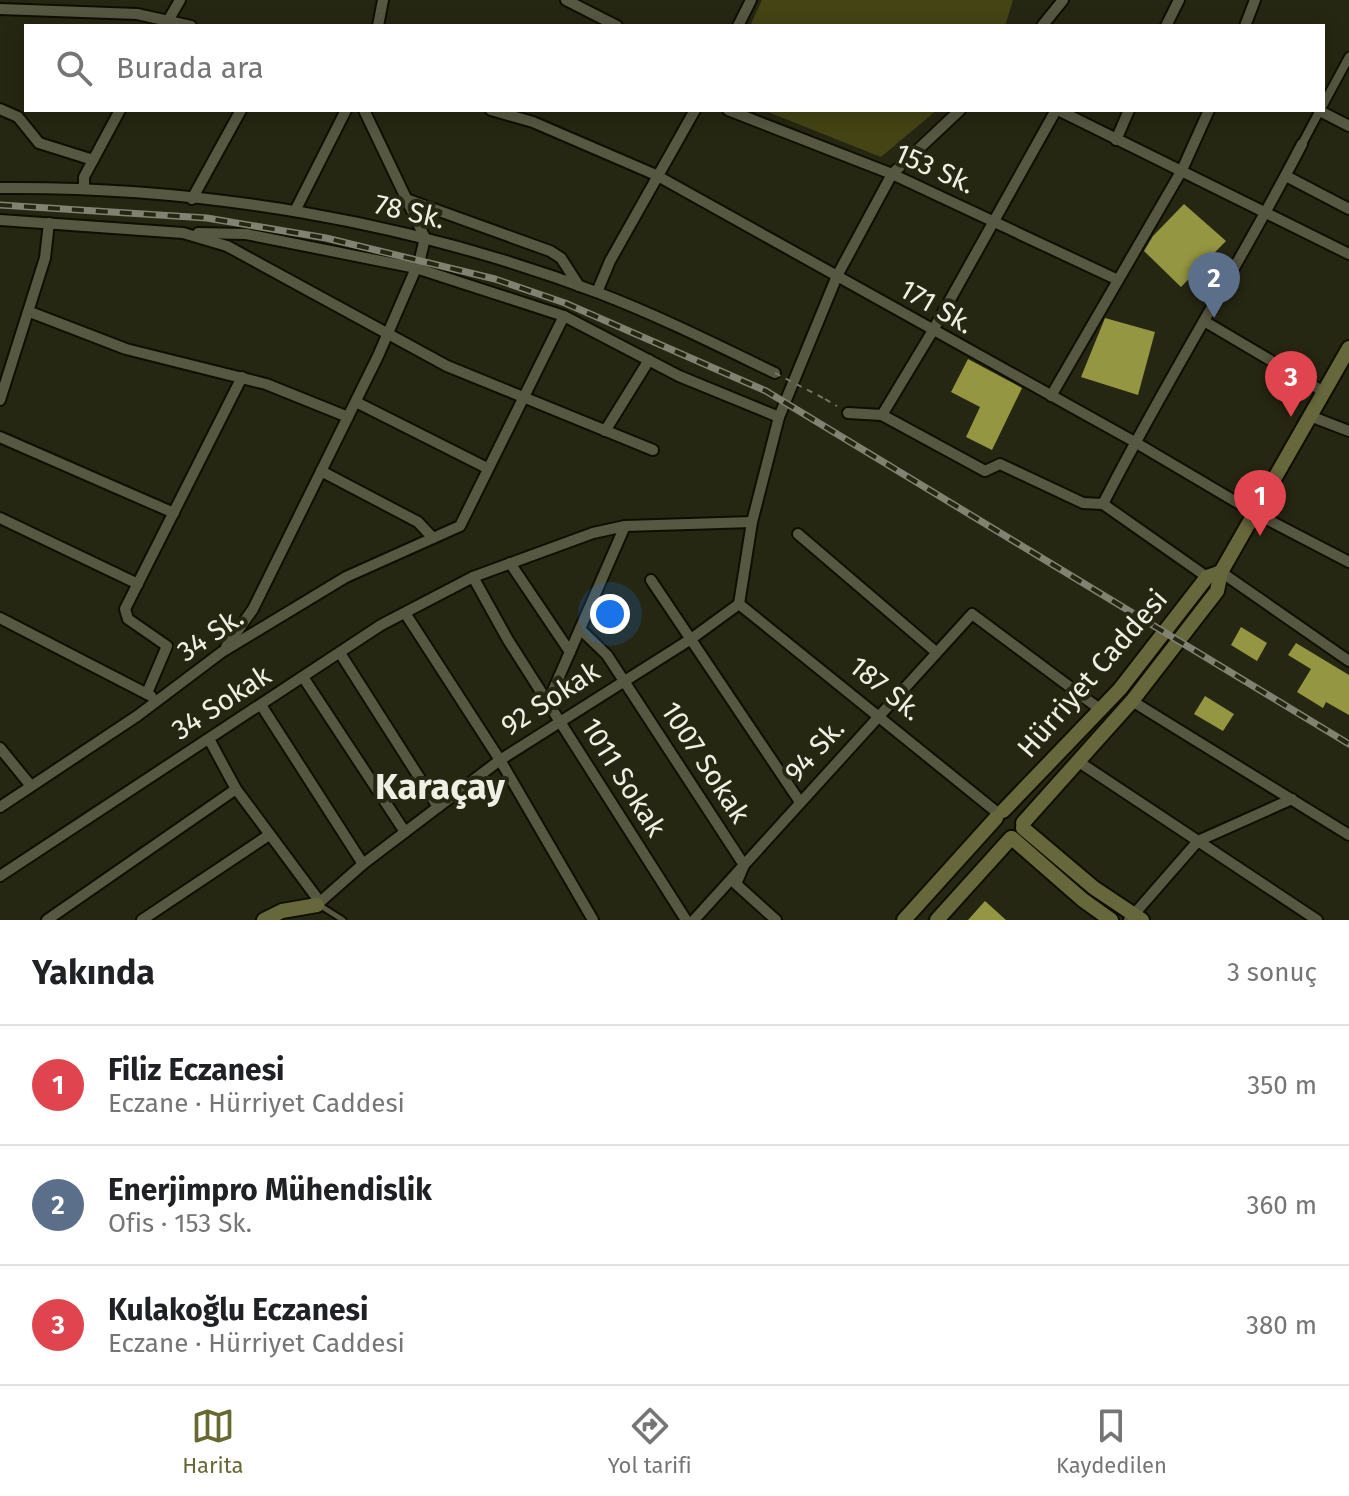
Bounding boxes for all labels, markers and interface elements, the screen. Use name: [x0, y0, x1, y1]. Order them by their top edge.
search box: [24, 24, 1325, 112]
icon: search: [52, 46, 96, 90]
text: Burada ara: [116, 50, 264, 86]
street label: 153 Sk.: [890, 136, 980, 201]
street label: 78 Sk.: [372, 187, 448, 236]
pin: 2: [1188, 252, 1240, 318]
street label: 171 Sk.: [894, 272, 980, 341]
pin: 3: [1265, 351, 1317, 417]
pin: 1: [1234, 470, 1286, 536]
street label: Hürriyet Caddesi: [1010, 583, 1174, 764]
your location: [590, 594, 630, 634]
street label: 34 Sk.: [171, 600, 250, 668]
street label: 187 Sk.: [843, 649, 928, 727]
street label: 92 Sokak: [495, 654, 606, 742]
street label: 34 Sokak: [166, 658, 277, 747]
street label: 1007 Sokak: [654, 696, 757, 830]
street label: 1011 Sokak: [574, 712, 673, 843]
street label: 94 Sk.: [778, 712, 851, 789]
district label: Karaçay: [375, 765, 505, 809]
text: Yakında: [32, 952, 155, 993]
text: 3 sonuç: [1227, 957, 1317, 988]
text: Filiz Eczanesi: [108, 1052, 285, 1088]
text: 1: [52, 1070, 64, 1101]
text: 350 m: [1247, 1070, 1317, 1101]
text: Eczane · Hürriyet Caddesi: [108, 1088, 405, 1119]
text: Enerjimpro Mühendislik: [108, 1172, 432, 1208]
text: 2: [51, 1190, 65, 1221]
text: 360 m: [1246, 1190, 1317, 1221]
text: Ofis · 153 Sk.: [108, 1208, 252, 1239]
text: Kulakoğlu Eczanesi: [108, 1292, 369, 1328]
text: 3: [51, 1310, 65, 1341]
text: 380 m: [1246, 1310, 1317, 1341]
text: Eczane · Hürriyet Caddesi: [108, 1328, 405, 1359]
tab: Harita: [182, 1404, 244, 1479]
tab: Yol tarifi: [608, 1404, 692, 1479]
tab: Kaydedilen: [1056, 1404, 1167, 1479]

